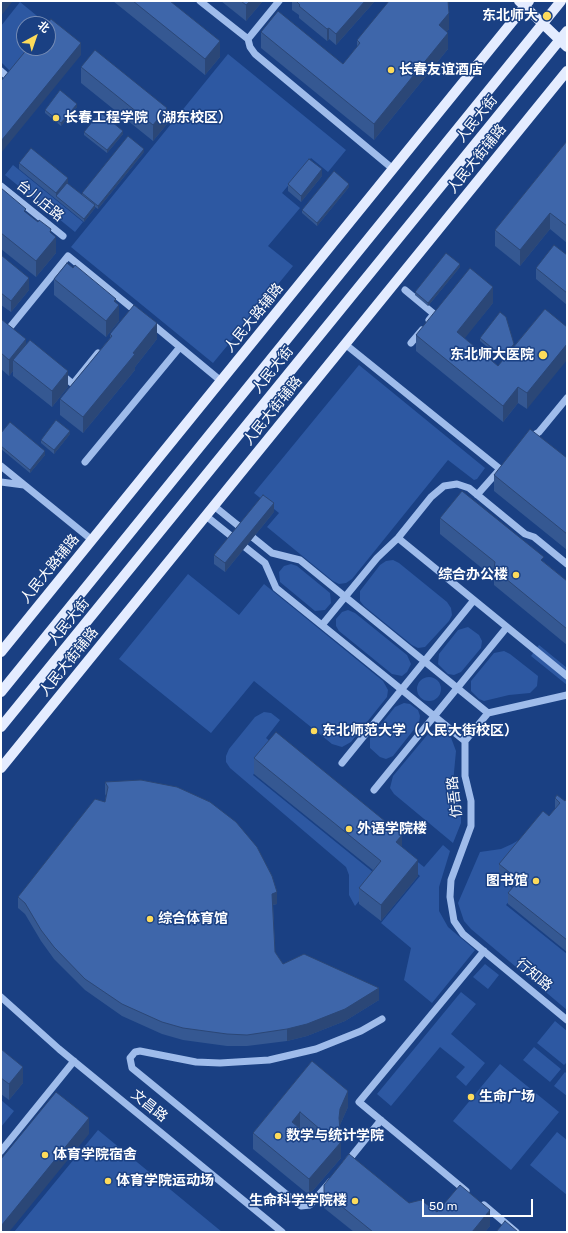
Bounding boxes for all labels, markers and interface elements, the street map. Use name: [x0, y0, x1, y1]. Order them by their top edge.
place label: 东北师大: [482, 8, 538, 24]
marker: 东北师大: [541, 10, 553, 22]
north arrow: [16, 16, 56, 56]
text: 北: [35, 19, 52, 36]
place label: 长春友谊酒店: [399, 62, 483, 78]
marker: 长春友谊酒店: [386, 65, 396, 75]
street label: 人民大街: [453, 92, 501, 146]
place label: 长春工程学院（湖东校区）: [64, 110, 232, 126]
marker: 长春工程学院（湖东校区）: [51, 113, 61, 123]
street label: 人民大街辅路: [444, 121, 510, 197]
street label: 台儿庄路: [13, 177, 67, 225]
street label: 人民大路辅路: [221, 280, 287, 356]
street label: 人民大街: [249, 343, 297, 397]
place label: 东北师大医院: [450, 347, 534, 363]
marker: 东北师大医院: [537, 349, 549, 361]
street label: 人民大街辅路: [240, 373, 306, 449]
street label: 人民大路辅路: [17, 531, 83, 607]
place label: 综合办公楼: [438, 567, 508, 583]
marker: 综合办公楼: [511, 570, 521, 580]
street label: 人民大街: [45, 595, 93, 649]
street label: 人民大街辅路: [36, 624, 102, 700]
place label: 东北师范大学（人民大街校区）: [322, 723, 518, 739]
marker: 东北师范大学（人民大街校区）: [309, 726, 319, 736]
street label: 仿吾路: [444, 775, 466, 819]
place label: 外语学院楼: [357, 821, 427, 837]
marker: 外语学院楼: [344, 824, 354, 834]
place label: 图书馆: [486, 873, 528, 889]
marker: 图书馆: [531, 876, 541, 886]
place label: 综合体育馆: [158, 911, 228, 927]
marker: 综合体育馆: [145, 914, 155, 924]
street label: 行知路: [513, 955, 555, 995]
street label: 文昌路: [127, 1086, 171, 1126]
place label: 生命广场: [479, 1089, 535, 1105]
marker: 生命广场: [466, 1092, 476, 1102]
place label: 数学与统计学院: [286, 1128, 384, 1144]
marker: 数学与统计学院: [273, 1131, 283, 1141]
place label: 体育学院宿舍: [53, 1147, 137, 1163]
marker: 体育学院宿舍: [40, 1150, 50, 1160]
place label: 体育学院运动场: [116, 1173, 214, 1189]
marker: 体育学院运动场: [103, 1176, 113, 1186]
scale bar: [424, 1191, 535, 1217]
place label: 生命科学学院楼: [249, 1193, 347, 1209]
marker: 生命科学学院楼: [350, 1196, 360, 1206]
text: 50 m: [429, 1199, 457, 1213]

